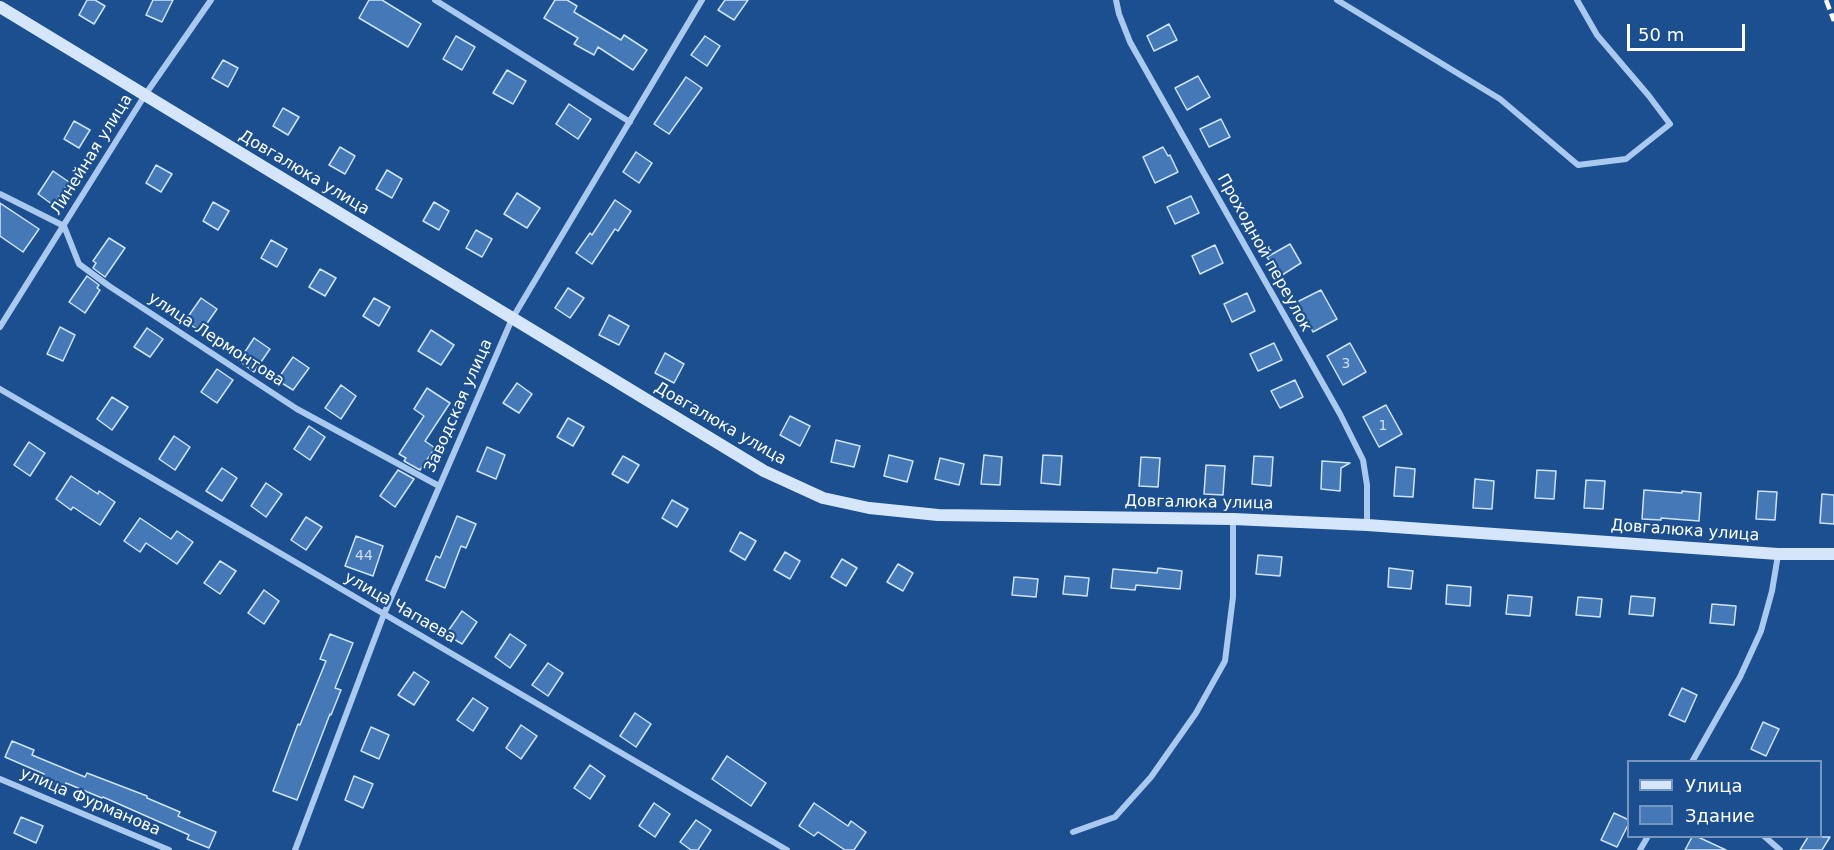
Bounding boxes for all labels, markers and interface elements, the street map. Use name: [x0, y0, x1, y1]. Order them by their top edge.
scale bar: [1630, 12, 1748, 50]
text: 50 m: [1638, 24, 1684, 45]
street label: Линейная улица: [47, 91, 137, 219]
street label: Довгалюка улица: [235, 126, 373, 220]
street label: Проходной переулок: [1213, 171, 1315, 335]
street label: улица Лермонтова: [144, 289, 288, 391]
street label: Заводская улица: [421, 336, 497, 476]
house number: 3: [1342, 356, 1350, 372]
street label: Довгалюка улица: [651, 378, 789, 470]
house number: 1: [1379, 418, 1387, 434]
street label: Довгалюка улица: [1124, 492, 1274, 514]
street label: Довгалюка улица: [1610, 516, 1760, 546]
house number: 44: [355, 548, 373, 564]
street label: улица Чапаева: [341, 568, 459, 648]
legend: [1627, 760, 1822, 838]
street label: улица Фурманова: [17, 764, 163, 840]
text: Улица: [1685, 775, 1742, 796]
text: Здание: [1685, 805, 1755, 826]

